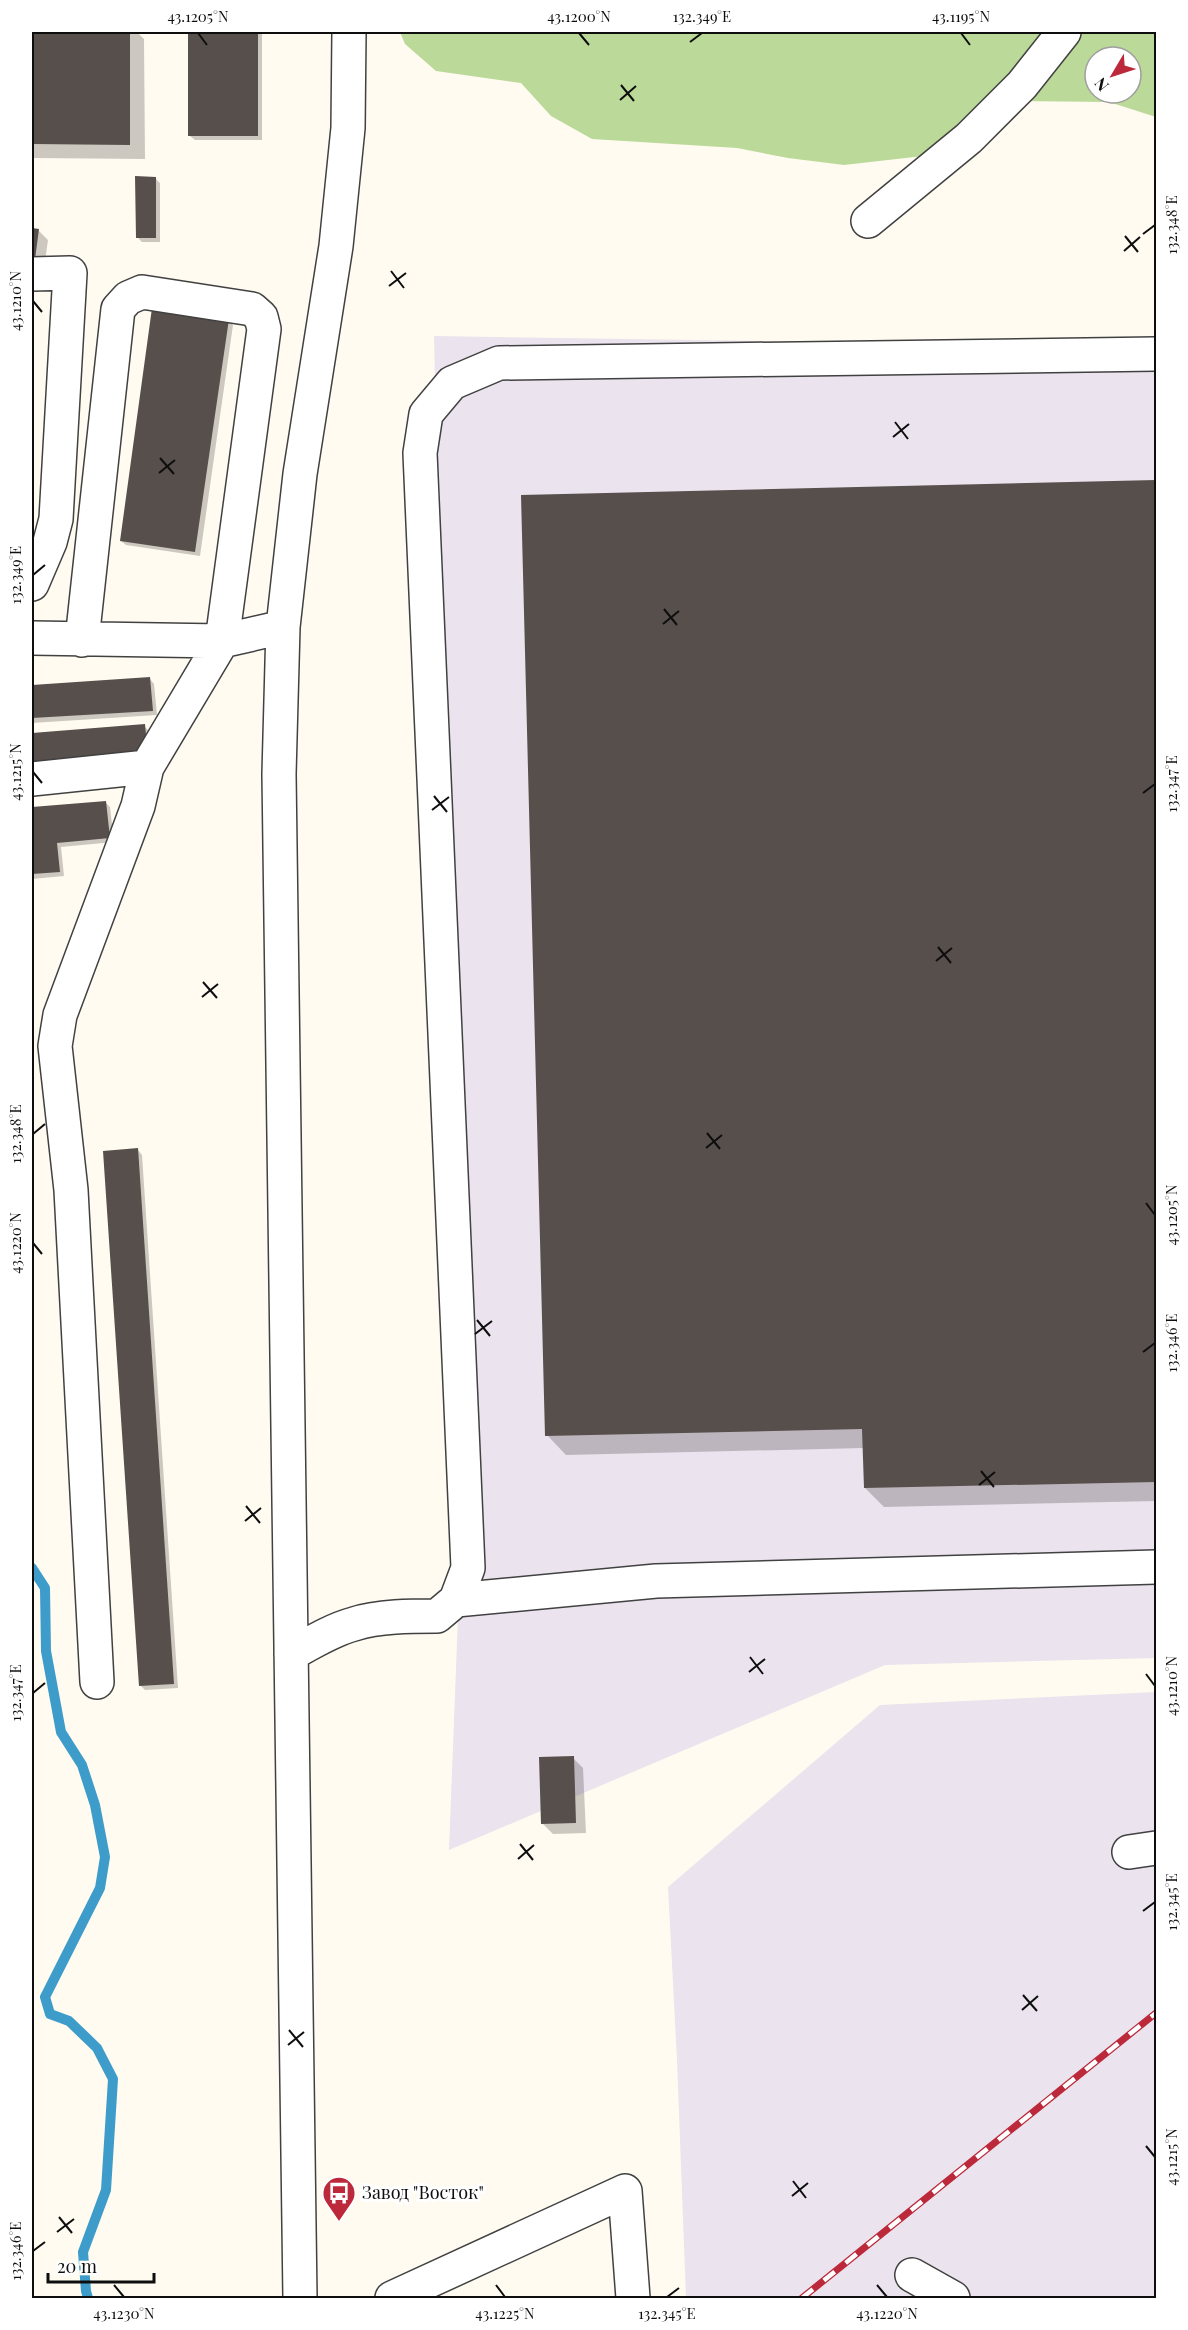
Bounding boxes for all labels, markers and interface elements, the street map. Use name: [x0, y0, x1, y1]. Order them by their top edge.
text: 43.1205°N: [167, 6, 229, 26]
text: 43.1200°N: [547, 6, 611, 26]
text: 132.349°E: [673, 6, 731, 26]
text: 43.1195°N: [932, 6, 990, 26]
north arrow: [1083, 45, 1143, 105]
text: N: [1089, 73, 1113, 96]
text: 132.348°E: [1161, 195, 1181, 255]
text: 43.1210°N: [5, 271, 25, 331]
text: 132.349°E: [5, 546, 25, 604]
text: 43.1215°N: [5, 743, 25, 801]
text: 132.347°E: [1161, 755, 1181, 813]
text: 132.348°E: [5, 1104, 25, 1164]
text: 43.1205°N: [1161, 1184, 1181, 1246]
text: 43.1220°N: [5, 1212, 25, 1274]
text: 132.346°E: [1161, 1314, 1181, 1372]
text: 43.1210°N: [1161, 1656, 1181, 1716]
text: 132.347°E: [5, 1664, 25, 1722]
text: 132.345°E: [1161, 1873, 1181, 1931]
text: 43.1215°N: [1161, 2128, 1181, 2186]
bus stop icon: Завод "Восток": [321, 2175, 357, 2222]
place label: Завод "Восток": [362, 2180, 484, 2204]
text: 132.346°E: [5, 2222, 25, 2280]
scale bar: [48, 2246, 154, 2284]
text: 20 m: [57, 2254, 97, 2278]
text: 43.1230°N: [93, 2303, 155, 2323]
text: 43.1225°N: [475, 2303, 535, 2323]
text: 132.345°E: [638, 2303, 696, 2323]
text: 43.1220°N: [856, 2303, 918, 2323]

